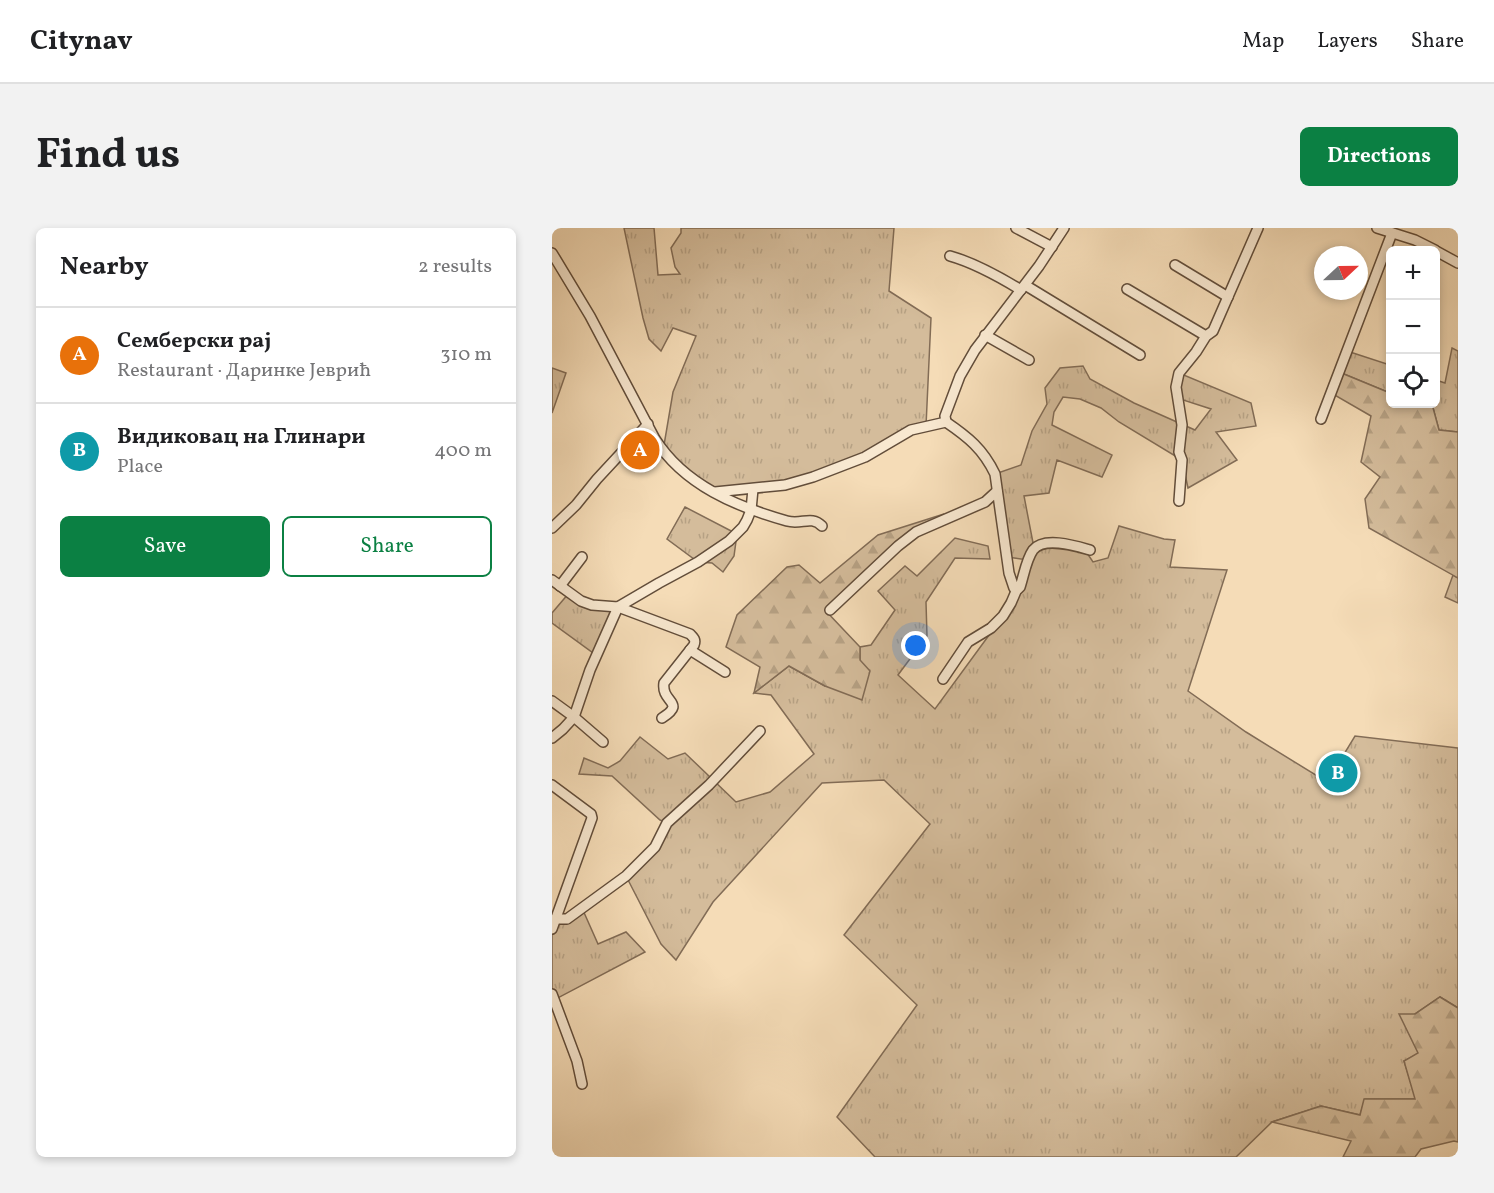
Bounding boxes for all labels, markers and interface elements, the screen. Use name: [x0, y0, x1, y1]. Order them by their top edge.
text: Citynav: [30, 22, 133, 61]
text: Map: [1242, 27, 1284, 56]
text: Layers: [1317, 27, 1378, 56]
text: Share: [1411, 27, 1464, 56]
text: Find us: [36, 127, 180, 186]
button: Directions: [1300, 127, 1458, 186]
north arrow: [1314, 246, 1368, 300]
map controls: [1386, 246, 1440, 408]
button: +: [1386, 246, 1440, 300]
text: Nearby: [60, 249, 149, 285]
text: 2 results: [418, 253, 492, 281]
button: −: [1386, 300, 1440, 354]
text: Семберски рај: [117, 326, 271, 357]
text: A: [72, 341, 87, 369]
text: 310 m: [440, 341, 492, 369]
button: locate: [1386, 354, 1440, 408]
text: Restaurant · Даринке Јеврић: [117, 357, 371, 385]
text: Видиковац на Глинари: [117, 422, 365, 453]
pin: A: [620, 428, 659, 472]
text: B: [73, 437, 86, 465]
text: 400 m: [434, 437, 492, 465]
text: Place: [117, 453, 163, 481]
button: Save: [60, 516, 270, 577]
button: Share: [282, 516, 492, 577]
your location: [901, 631, 930, 660]
pin: B: [1318, 750, 1358, 796]

